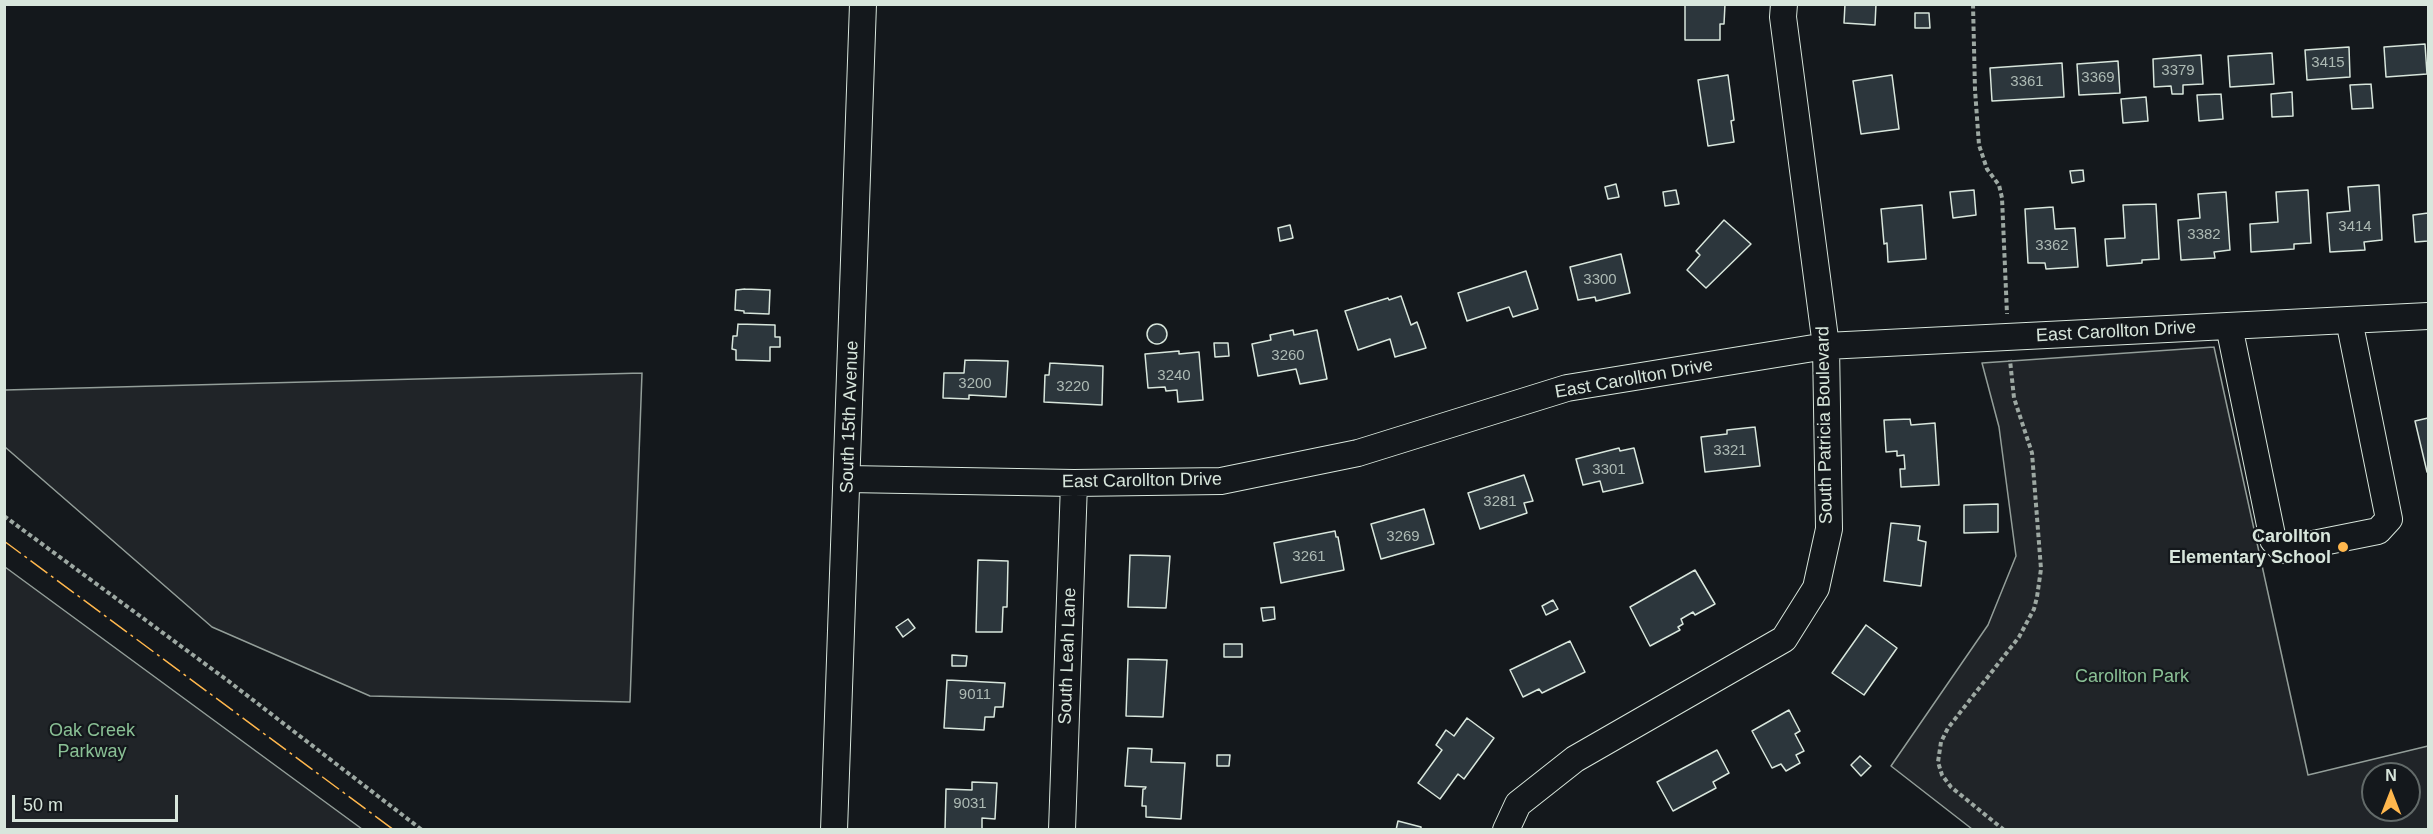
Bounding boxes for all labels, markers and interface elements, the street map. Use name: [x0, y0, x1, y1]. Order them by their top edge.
house number: 3415: [2311, 54, 2345, 72]
house number: 3379: [2161, 62, 2195, 80]
house number: 3369: [2081, 69, 2115, 87]
house number: 3361: [2010, 73, 2044, 91]
house number: 3414: [2338, 218, 2372, 236]
house number: 3382: [2187, 226, 2221, 244]
house number: 3362: [2035, 237, 2069, 255]
house number: 3300: [1583, 271, 1617, 289]
street label: East Carollton Drive: [2036, 317, 2196, 347]
street label: South Patricia Boulevard: [1812, 326, 1838, 524]
street label: South 15th Avenue: [837, 340, 863, 494]
house number: 3260: [1271, 347, 1305, 365]
street label: East Carollton Drive: [1553, 354, 1715, 404]
house number: 3240: [1157, 367, 1191, 385]
house number: 3200: [958, 375, 992, 393]
house number: 3220: [1056, 378, 1090, 396]
house number: 3321: [1713, 442, 1747, 460]
house number: 3301: [1592, 461, 1626, 479]
street label: East Carollton Drive: [1062, 469, 1222, 493]
house number: 3281: [1483, 493, 1517, 511]
place label: Carollton Elementary School: [2169, 526, 2331, 568]
house number: 3269: [1386, 528, 1420, 546]
marker: Carollton Elementary School: [2336, 540, 2350, 554]
house number: 3261: [1292, 548, 1326, 566]
street label: South Leah Lane: [1055, 587, 1081, 725]
park label: Carollton Park: [2075, 666, 2189, 688]
house number: 9011: [959, 686, 991, 704]
park label: Oak Creek Parkway: [49, 720, 135, 762]
north arrow: [2361, 762, 2421, 822]
text: N: [2385, 767, 2397, 784]
scale bar: [15, 783, 182, 821]
text: 50 m: [23, 795, 63, 815]
house number: 9031: [953, 795, 987, 813]

